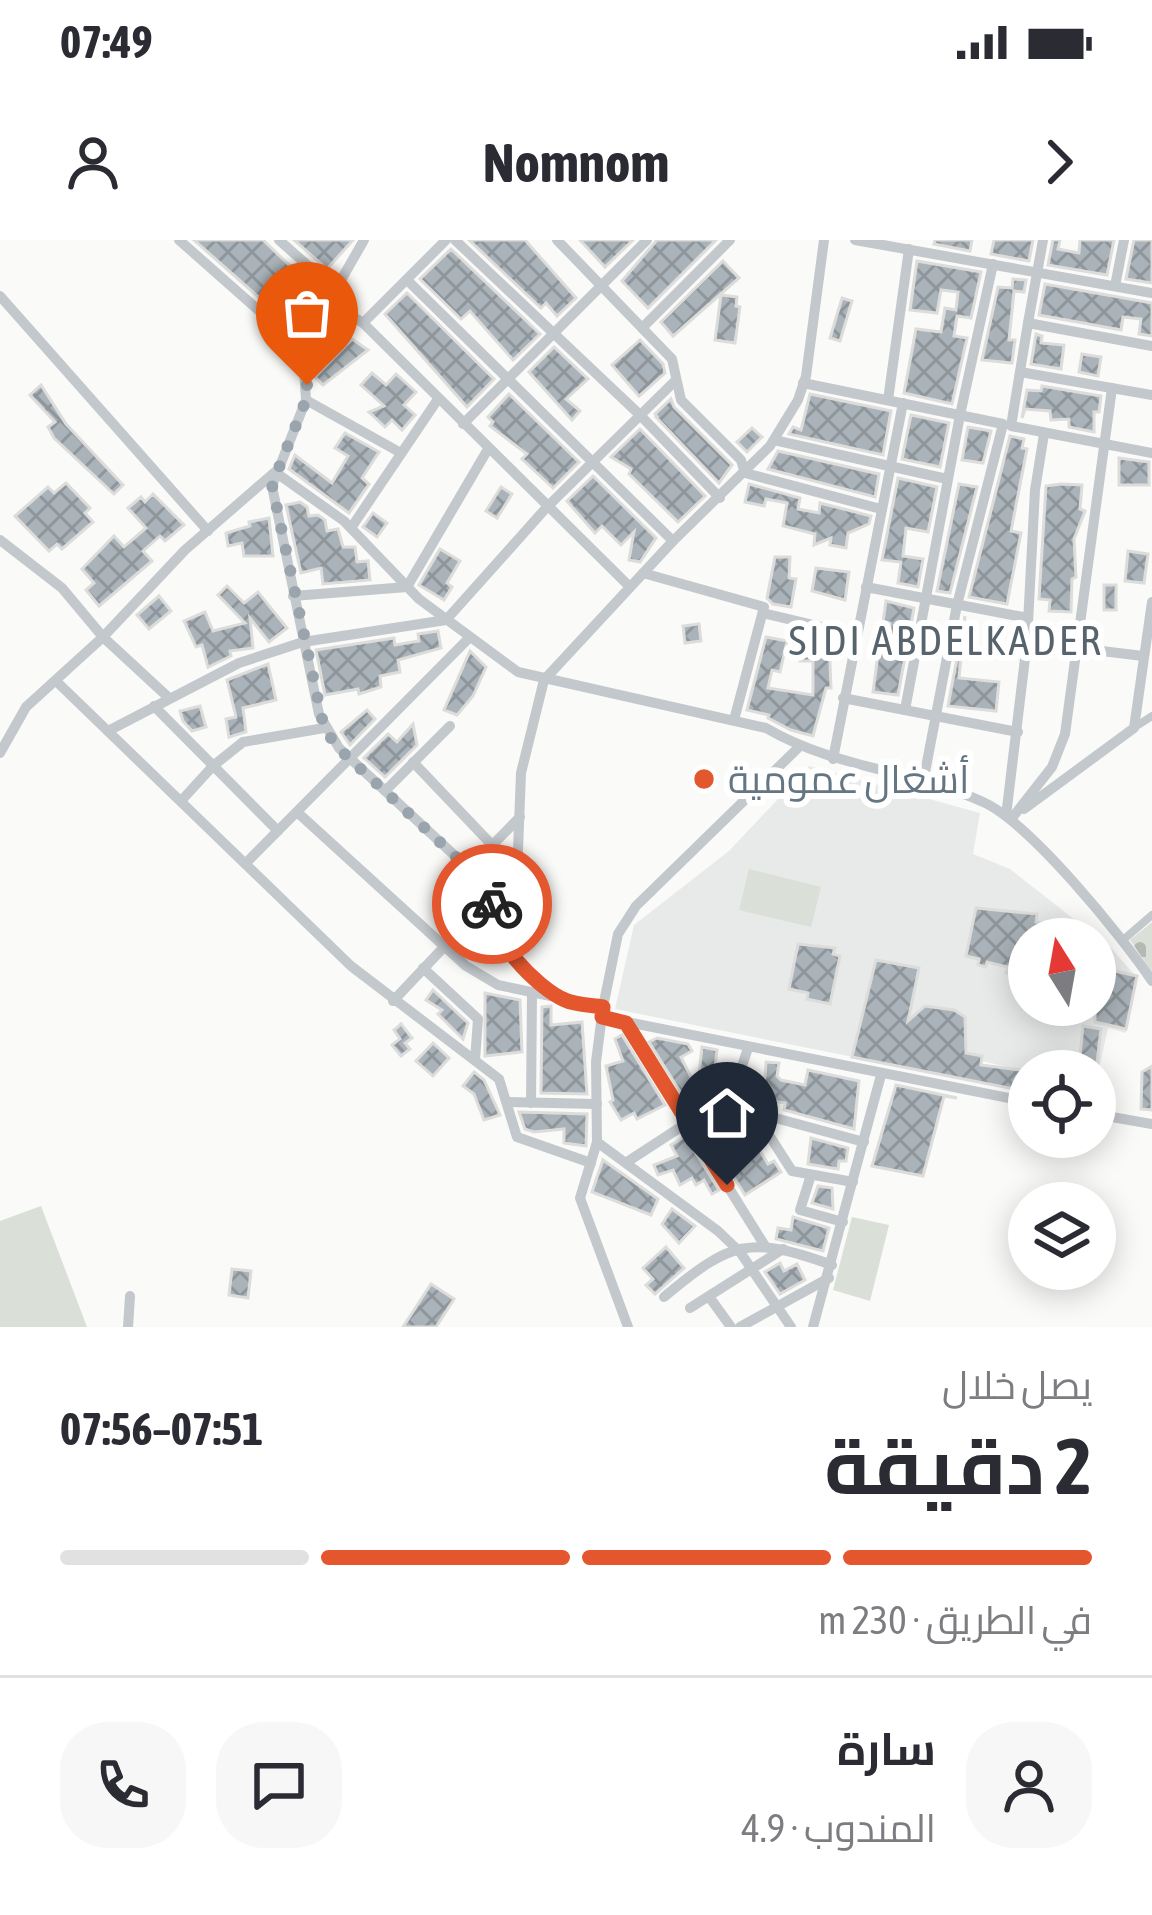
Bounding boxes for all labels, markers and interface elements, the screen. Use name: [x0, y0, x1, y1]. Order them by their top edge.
text: 07:49: [60, 16, 153, 68]
icon: person: [60, 129, 126, 195]
icon: forward: [1026, 129, 1092, 195]
text: Nomnom: [483, 132, 669, 193]
pin: [256, 262, 358, 385]
icon: bag: [274, 280, 340, 346]
district label: SIDI ABDELKADER: [788, 616, 1104, 664]
place label: أشغال عمومية: [728, 755, 969, 803]
marker: أشغال عمومية: [691, 766, 717, 792]
courier: [432, 844, 552, 964]
icon: bike: [459, 871, 525, 937]
north arrow: [1008, 918, 1116, 1026]
map controls: [1008, 918, 1116, 1290]
button: locate: [1008, 1050, 1116, 1158]
pin: [676, 1062, 778, 1185]
icon: home: [694, 1080, 760, 1146]
button: layers: [1008, 1182, 1116, 1290]
text: يصل خلال: [942, 1363, 1092, 1407]
text: 07:51–07:56: [60, 1403, 263, 1455]
text: 2 دقيقة: [824, 1421, 1092, 1511]
text: في الطريق · 230 m: [818, 1598, 1092, 1642]
button: phone: [60, 1722, 186, 1848]
button: chat: [216, 1722, 342, 1848]
button: person: [966, 1722, 1092, 1848]
text: سارة: [837, 1723, 936, 1775]
text: المندوب · 4.9: [741, 1806, 936, 1850]

